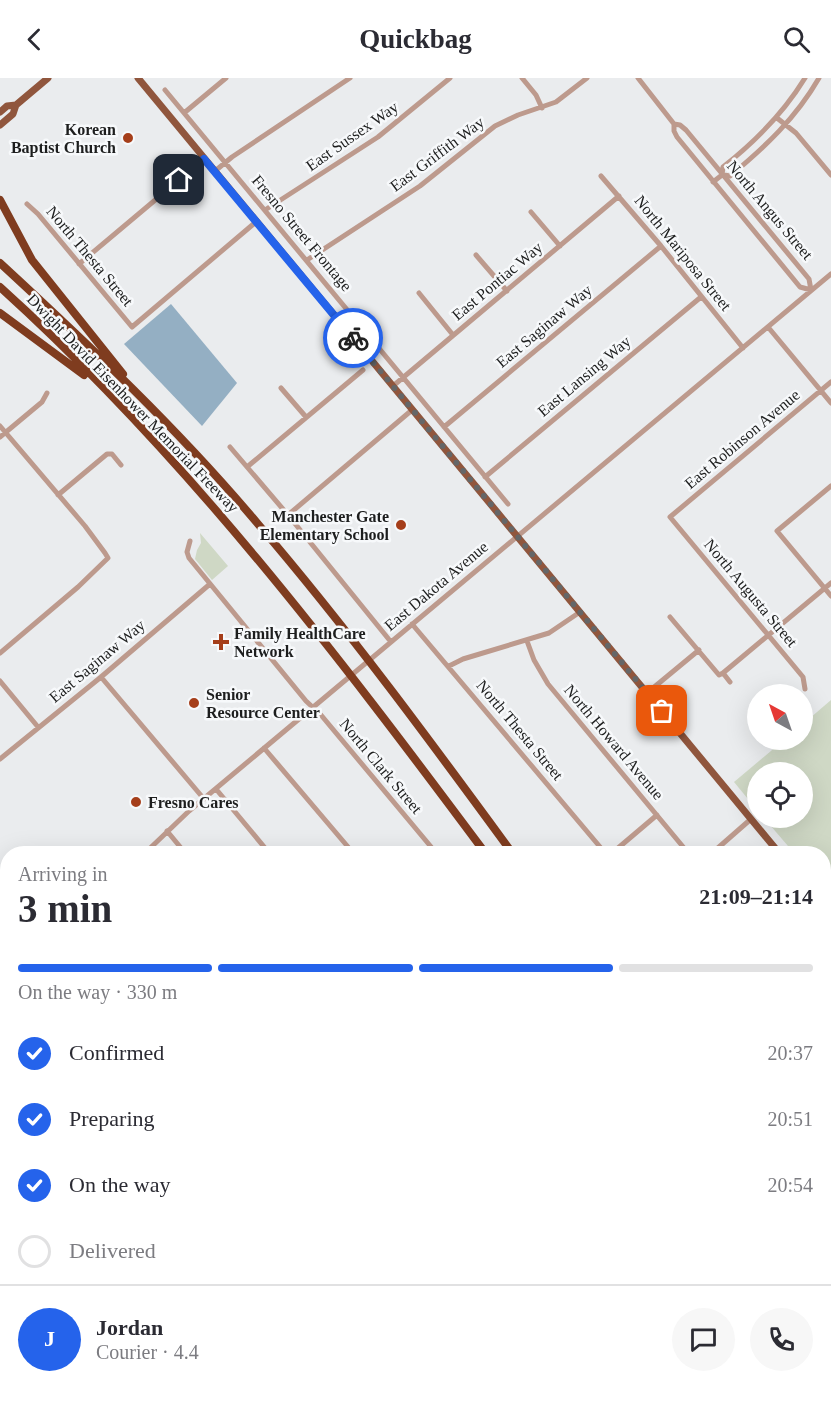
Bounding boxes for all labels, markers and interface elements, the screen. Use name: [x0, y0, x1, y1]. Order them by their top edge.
icon: back: [18, 23, 51, 56]
icon: search: [780, 23, 813, 56]
text: Quickbag: [359, 24, 472, 54]
street label: East Sussex Way: [303, 98, 402, 175]
street label: East Griffith Way: [387, 113, 488, 196]
place label: Korean Baptist Church: [11, 121, 116, 157]
marker: Korean Baptist Church: [121, 131, 135, 145]
pin: [153, 154, 204, 205]
street label: North Angus Street: [723, 157, 817, 264]
icon: home: [162, 163, 195, 196]
street label: Fresno Street Frontage: [248, 172, 355, 295]
street label: North Mariposa Street: [631, 192, 735, 315]
street label: North Thesta Street: [43, 203, 137, 310]
street label: East Pontiac Way: [449, 238, 546, 324]
street label: East Saginaw Way: [493, 281, 596, 372]
street label: Dwight David Eisenhower Memorial Freeway: [23, 290, 242, 516]
courier: [323, 308, 383, 368]
icon: bike: [337, 322, 370, 355]
street label: East Lansing Way: [534, 332, 634, 420]
street label: East Robinson Avenue: [681, 386, 803, 492]
place label: Manchester Gate Elementary School: [260, 508, 390, 544]
marker: Manchester Gate Elementary School: [394, 518, 408, 532]
street label: North Augusta Street: [700, 536, 801, 651]
street label: East Dakota Avenue: [381, 538, 491, 634]
street label: East Saginaw Way: [46, 616, 149, 707]
place label: Family HealthCare Network: [234, 625, 366, 660]
marker: Family HealthCare Network: [212, 633, 230, 651]
street label: North Thesta Street: [473, 677, 567, 784]
street label: North Howard Avenue: [561, 681, 667, 803]
north arrow: [747, 684, 813, 750]
map controls: [747, 684, 813, 828]
pin: [636, 685, 687, 736]
place label: Senior Resource Center: [206, 686, 320, 721]
icon: bag: [645, 694, 678, 727]
marker: Senior Resource Center: [187, 696, 201, 710]
street label: North Clark Street: [336, 715, 426, 817]
button: locate: [747, 762, 813, 828]
place label: Fresno Cares: [148, 794, 239, 811]
marker: Fresno Cares: [129, 795, 143, 809]
text: Arriving in: [18, 863, 107, 885]
text: 21:09–21:14: [699, 884, 813, 909]
text: 3 min: [18, 887, 112, 930]
text: On the way · 330 m: [18, 981, 177, 1003]
icon: check: [18, 1037, 51, 1070]
text: Confirmed: [69, 1040, 164, 1065]
text: 20:37: [767, 1042, 813, 1064]
icon: check: [18, 1103, 51, 1136]
text: Preparing: [69, 1106, 155, 1131]
text: 20:51: [767, 1108, 813, 1130]
icon: check: [18, 1169, 51, 1202]
text: On the way: [69, 1172, 170, 1197]
text: 20:54: [767, 1174, 813, 1196]
text: Delivered: [69, 1238, 156, 1263]
button: chat: [672, 1308, 735, 1371]
button: phone: [750, 1308, 813, 1371]
text: Jordan: [96, 1315, 163, 1340]
text: J: [44, 1326, 55, 1351]
text: Courier · 4.4: [96, 1341, 199, 1363]

